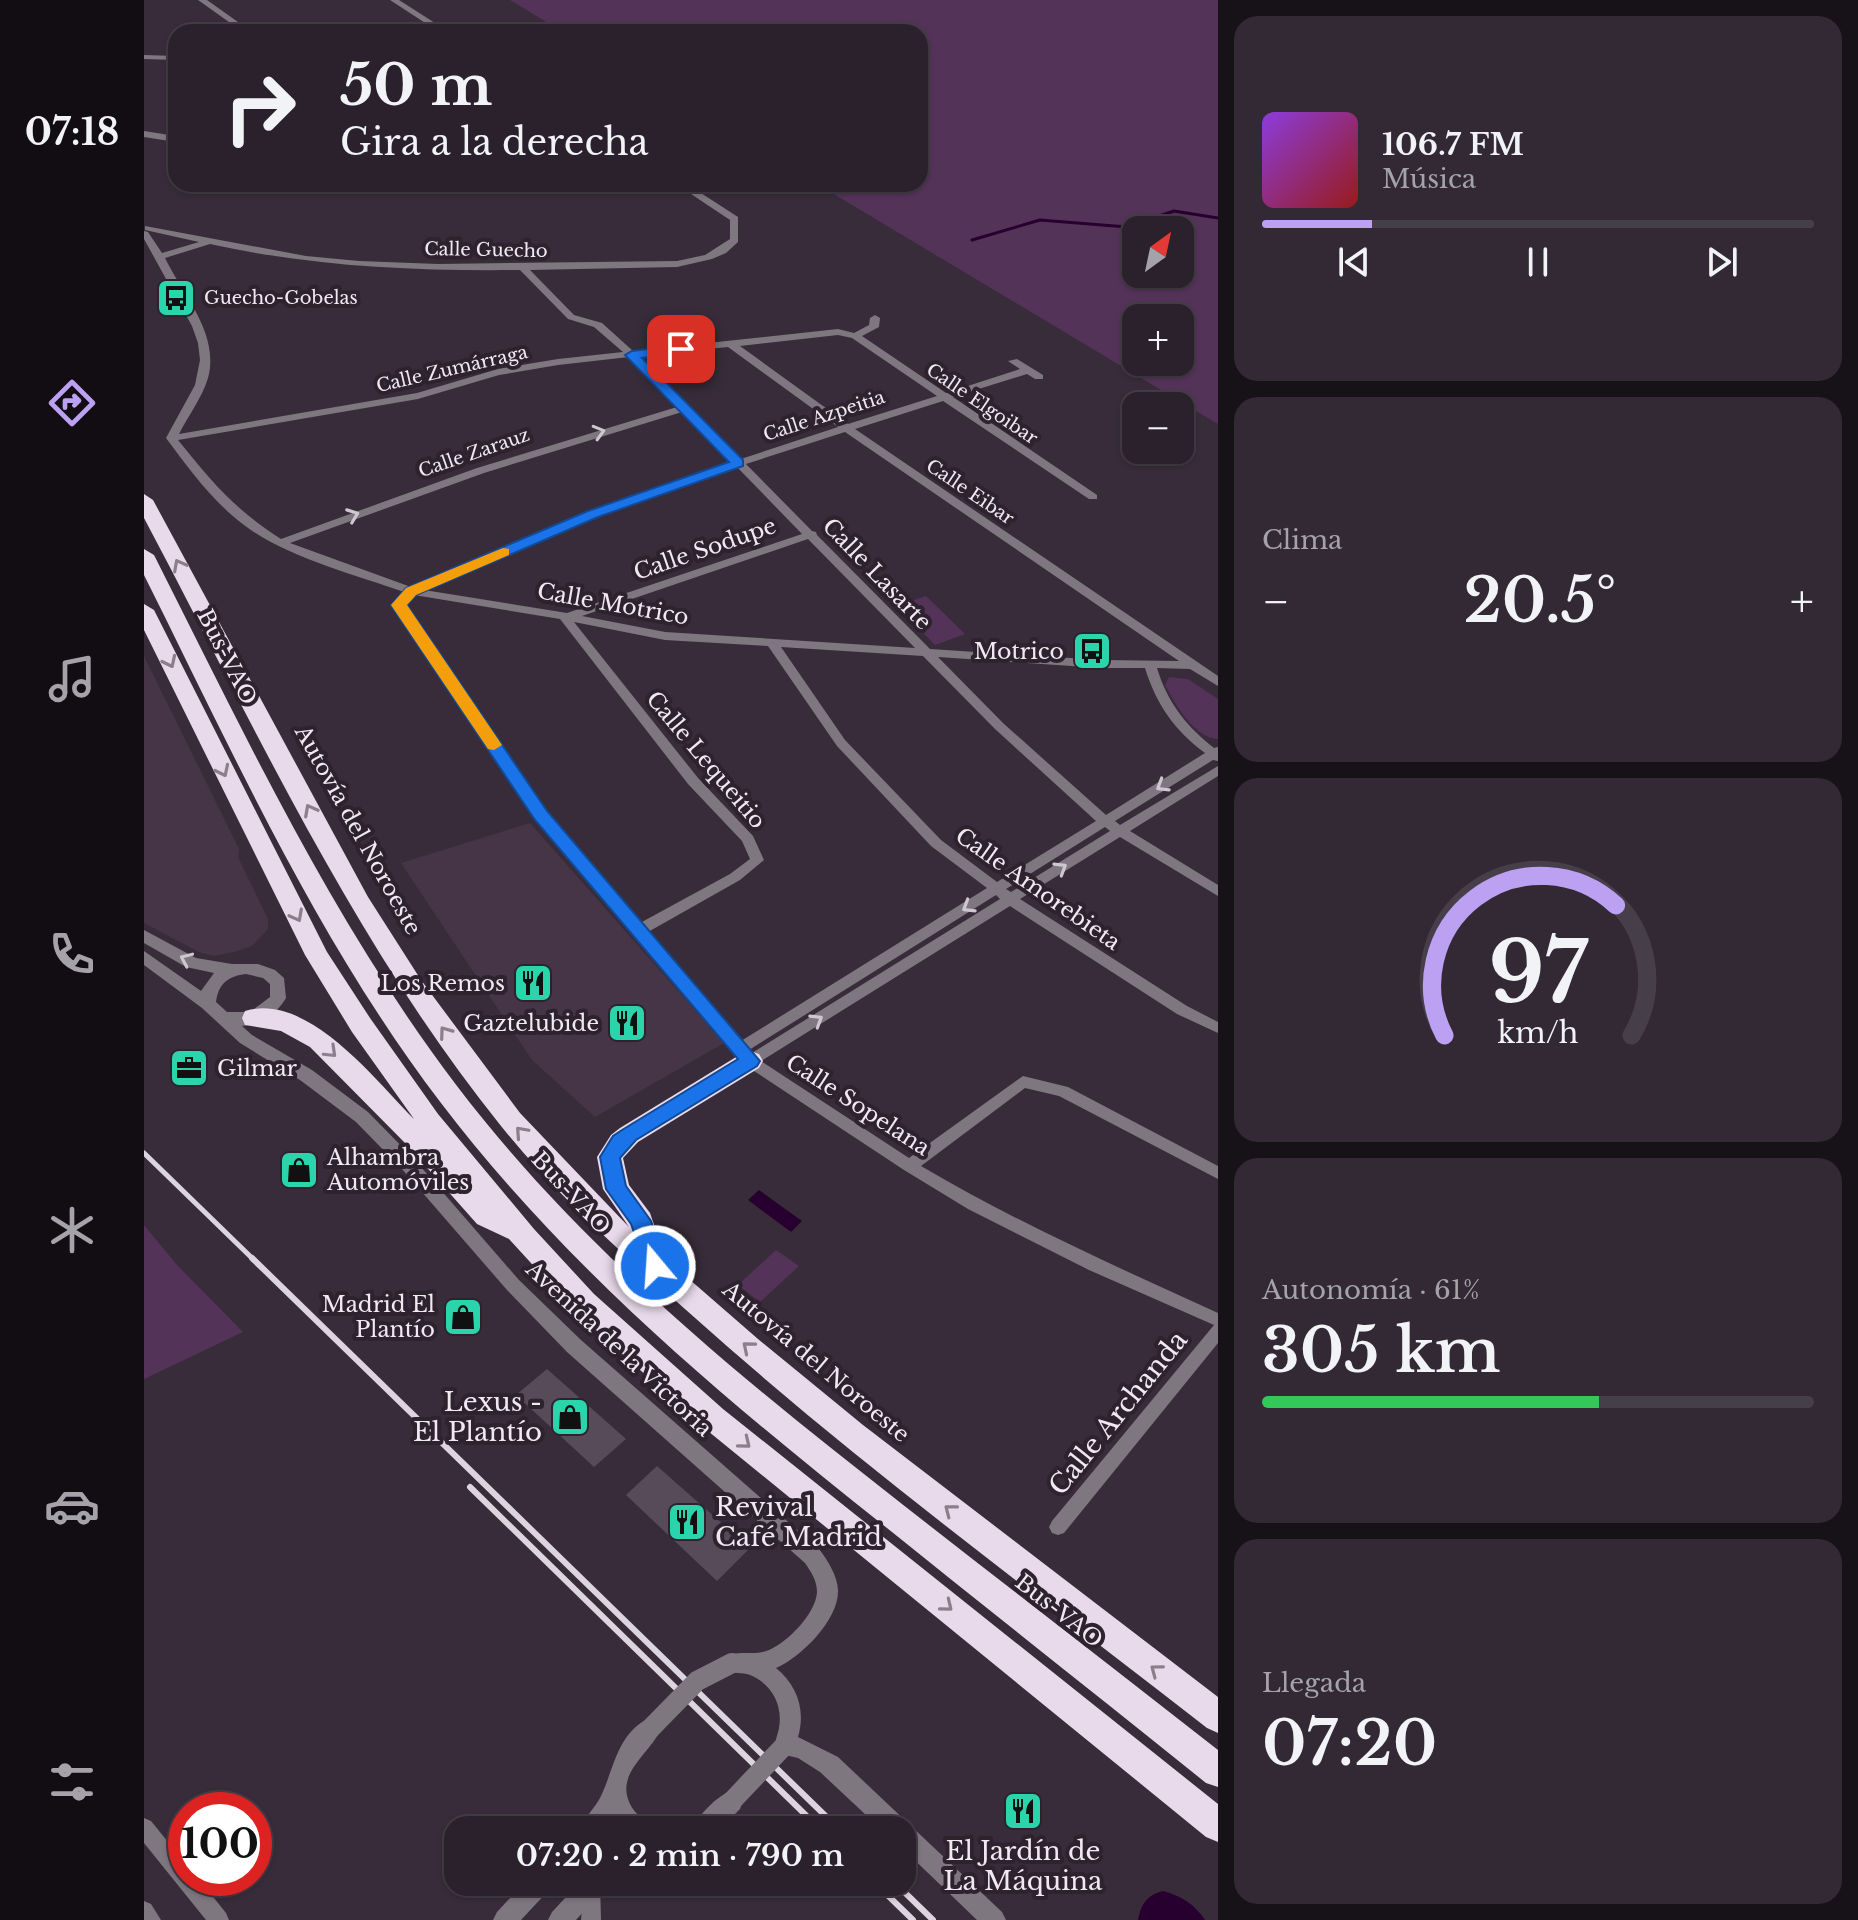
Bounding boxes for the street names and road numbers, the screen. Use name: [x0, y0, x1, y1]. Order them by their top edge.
street label: Calle Guecho: [424, 238, 548, 262]
street label: Calle Zumárraga: [374, 341, 530, 397]
street label: Calle Elgoibar: [922, 359, 1042, 450]
street label: Calle Azpeitia: [760, 386, 888, 446]
street label: Calle Zarauz: [416, 424, 532, 482]
street label: Calle Eibar: [922, 455, 1018, 530]
street label: Calle Sodupe: [630, 512, 780, 586]
street label: Calle Lasarte: [817, 513, 937, 635]
street label: Calle Motrico: [535, 577, 691, 631]
street label: Bus-VAO: [191, 605, 263, 709]
street label: Calle Lequeitio: [641, 686, 771, 834]
street label: Autovía del Noroeste: [289, 720, 427, 940]
street label: Calle Amorebieta: [950, 822, 1126, 956]
street label: Calle Sopelana: [781, 1049, 936, 1162]
street label: Bus-VAO: [526, 1146, 616, 1240]
street label: Avenida de la Victoria: [520, 1255, 718, 1443]
street label: Autovía del Noroeste: [716, 1275, 915, 1448]
street label: Calle Archanda: [1042, 1324, 1194, 1501]
street label: Bus-VAO: [1010, 1569, 1108, 1653]

